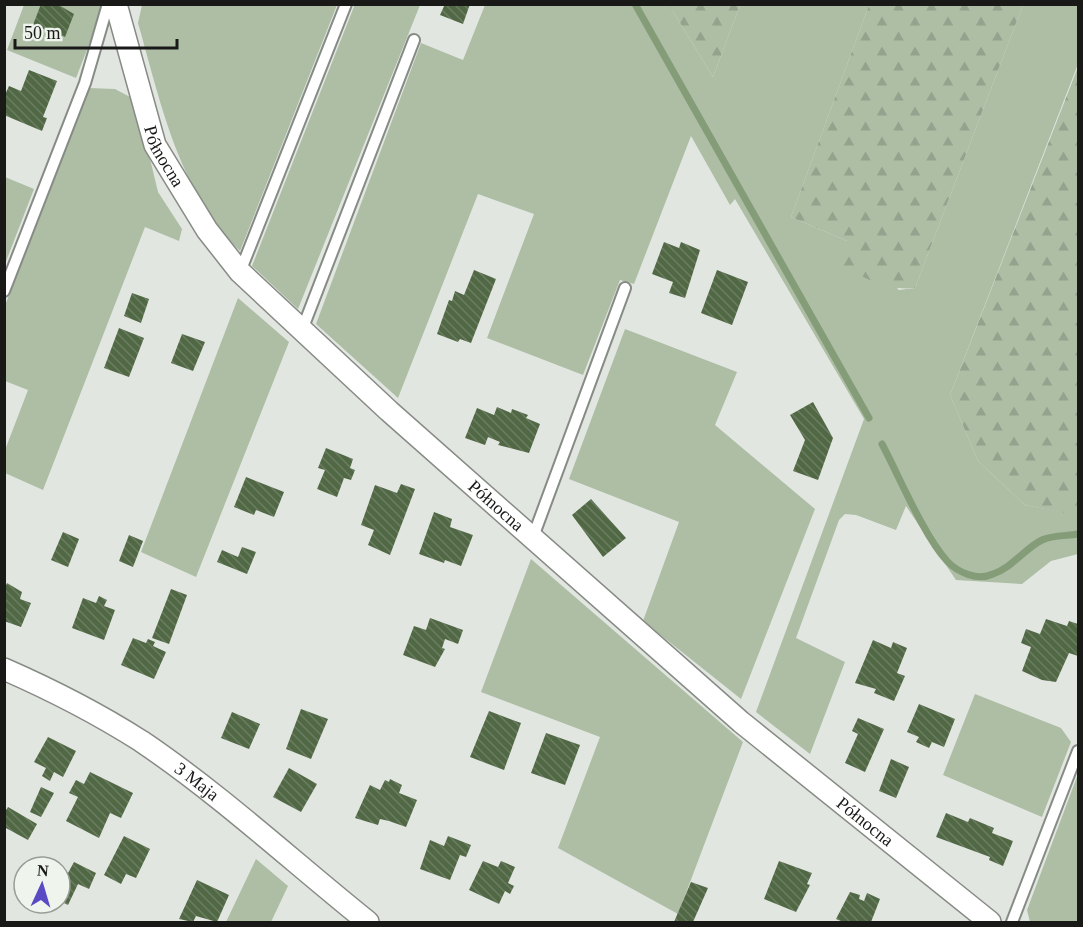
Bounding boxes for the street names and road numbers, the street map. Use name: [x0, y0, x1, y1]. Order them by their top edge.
street label: Północna: [140, 123, 188, 191]
street label: Północna: [464, 476, 528, 535]
street label: 3 Maja: [171, 758, 223, 805]
street label: Północna: [833, 793, 897, 850]

